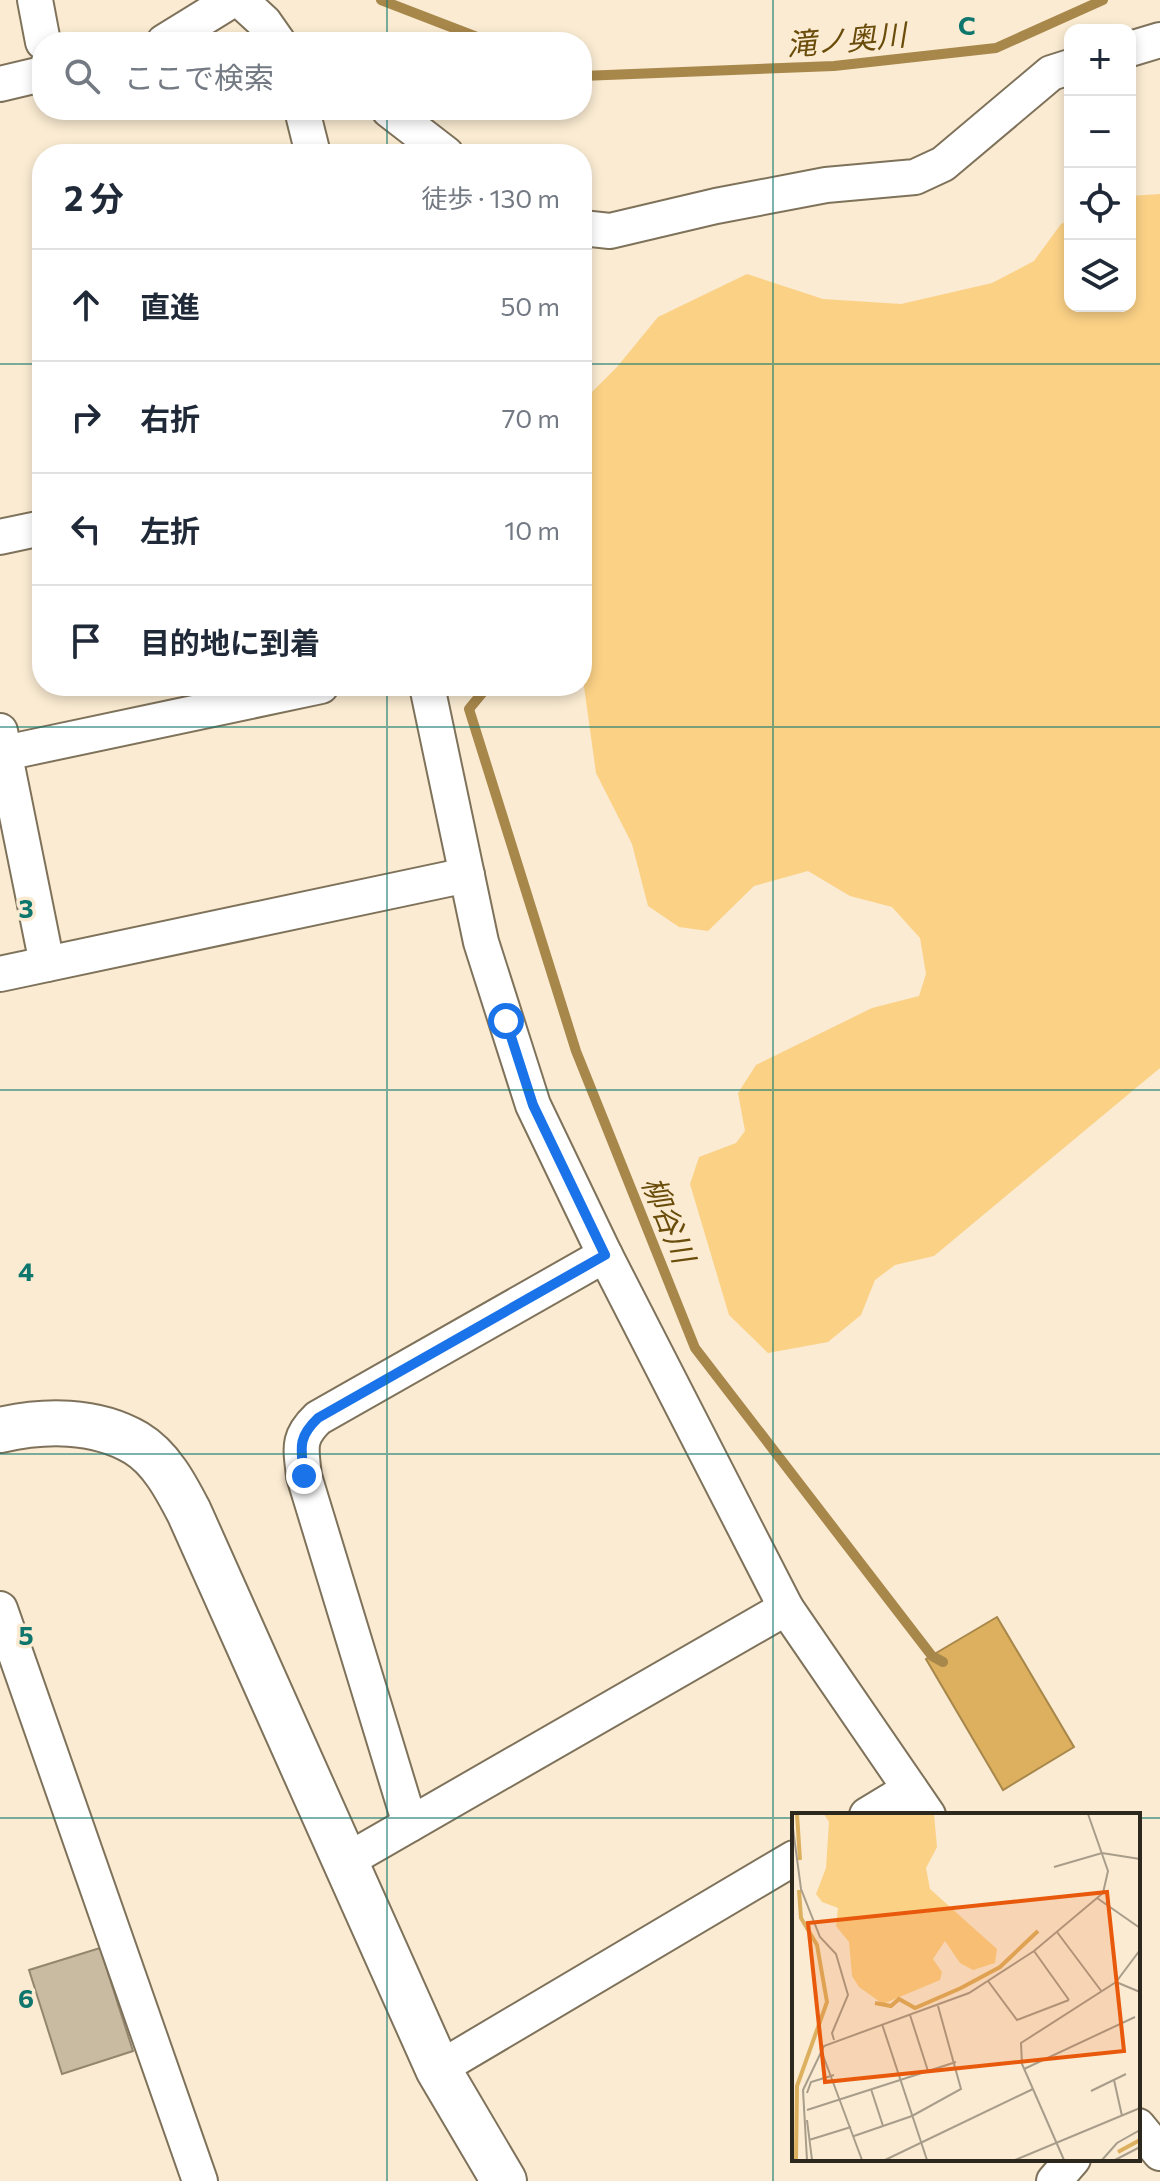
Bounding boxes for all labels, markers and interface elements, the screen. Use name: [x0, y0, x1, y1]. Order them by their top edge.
text: C: [958, 9, 976, 40]
water label: 滝ノ奥川: [785, 14, 910, 62]
map controls: [1064, 24, 1136, 312]
button: +: [1064, 24, 1136, 96]
search box: [32, 32, 592, 120]
icon: search: [60, 54, 104, 98]
text: ここで検索: [124, 58, 274, 95]
button: −: [1064, 96, 1136, 168]
button: locate: [1064, 168, 1136, 240]
text: 2 分: [64, 176, 124, 218]
text: 徒歩 · 130 m: [421, 182, 560, 213]
button: layers: [1064, 240, 1136, 312]
icon: ahead: [64, 283, 108, 327]
text: 直進: [140, 287, 200, 324]
text: 50 m: [500, 290, 560, 321]
icon: right: [64, 395, 108, 439]
text: 右折: [140, 399, 200, 436]
text: 70 m: [502, 402, 560, 433]
icon: left: [64, 507, 108, 551]
text: 左折: [140, 511, 200, 548]
text: 10 m: [504, 514, 560, 545]
icon: arrive: [64, 619, 108, 663]
text: 目的地に到着: [140, 623, 320, 660]
text: 3: [18, 892, 34, 923]
route start: [488, 1003, 524, 1039]
water label: 柳谷川: [636, 1170, 705, 1270]
text: 4: [18, 1255, 34, 1286]
route end: [286, 1458, 322, 1494]
text: 5: [18, 1619, 34, 1650]
inset map: [792, 1813, 1140, 2161]
text: 6: [18, 1982, 34, 2013]

